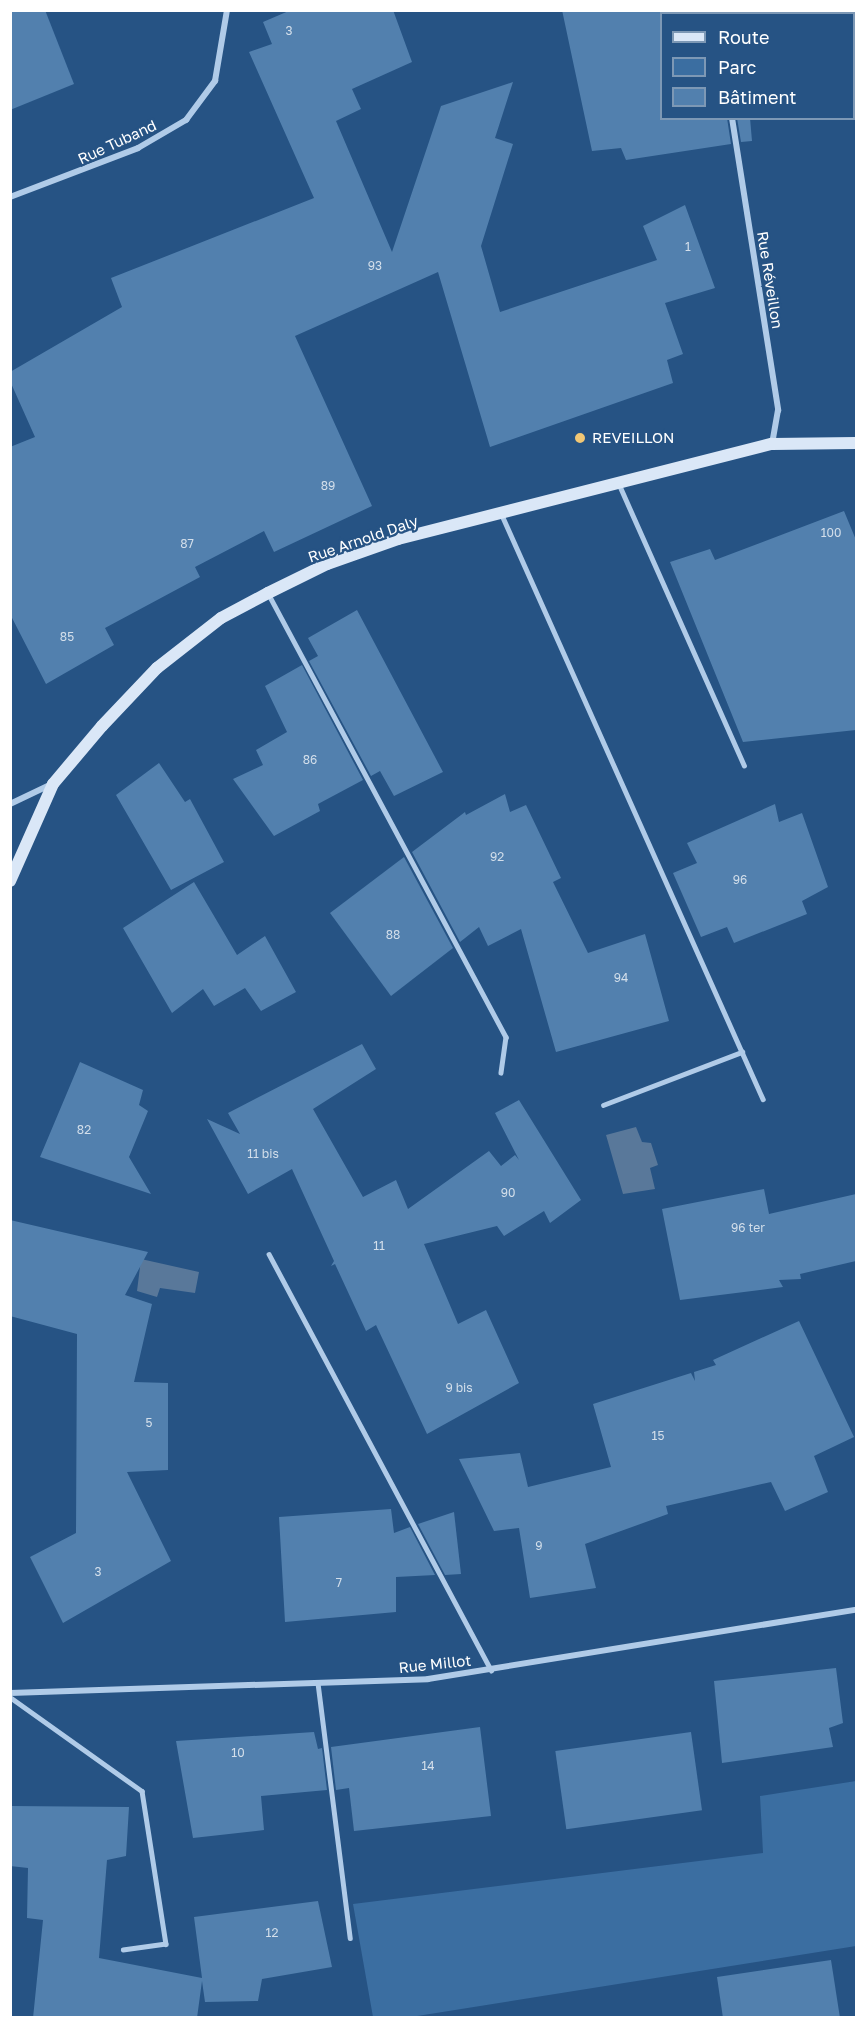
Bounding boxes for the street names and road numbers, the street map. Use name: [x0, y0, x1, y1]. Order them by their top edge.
street label: Rue Tuband: [75, 116, 159, 168]
street label: Rue Réveillon: [753, 230, 787, 330]
street label: Rue Arnold Daly: [306, 512, 420, 566]
street label: Rue Millot: [398, 1651, 472, 1677]

